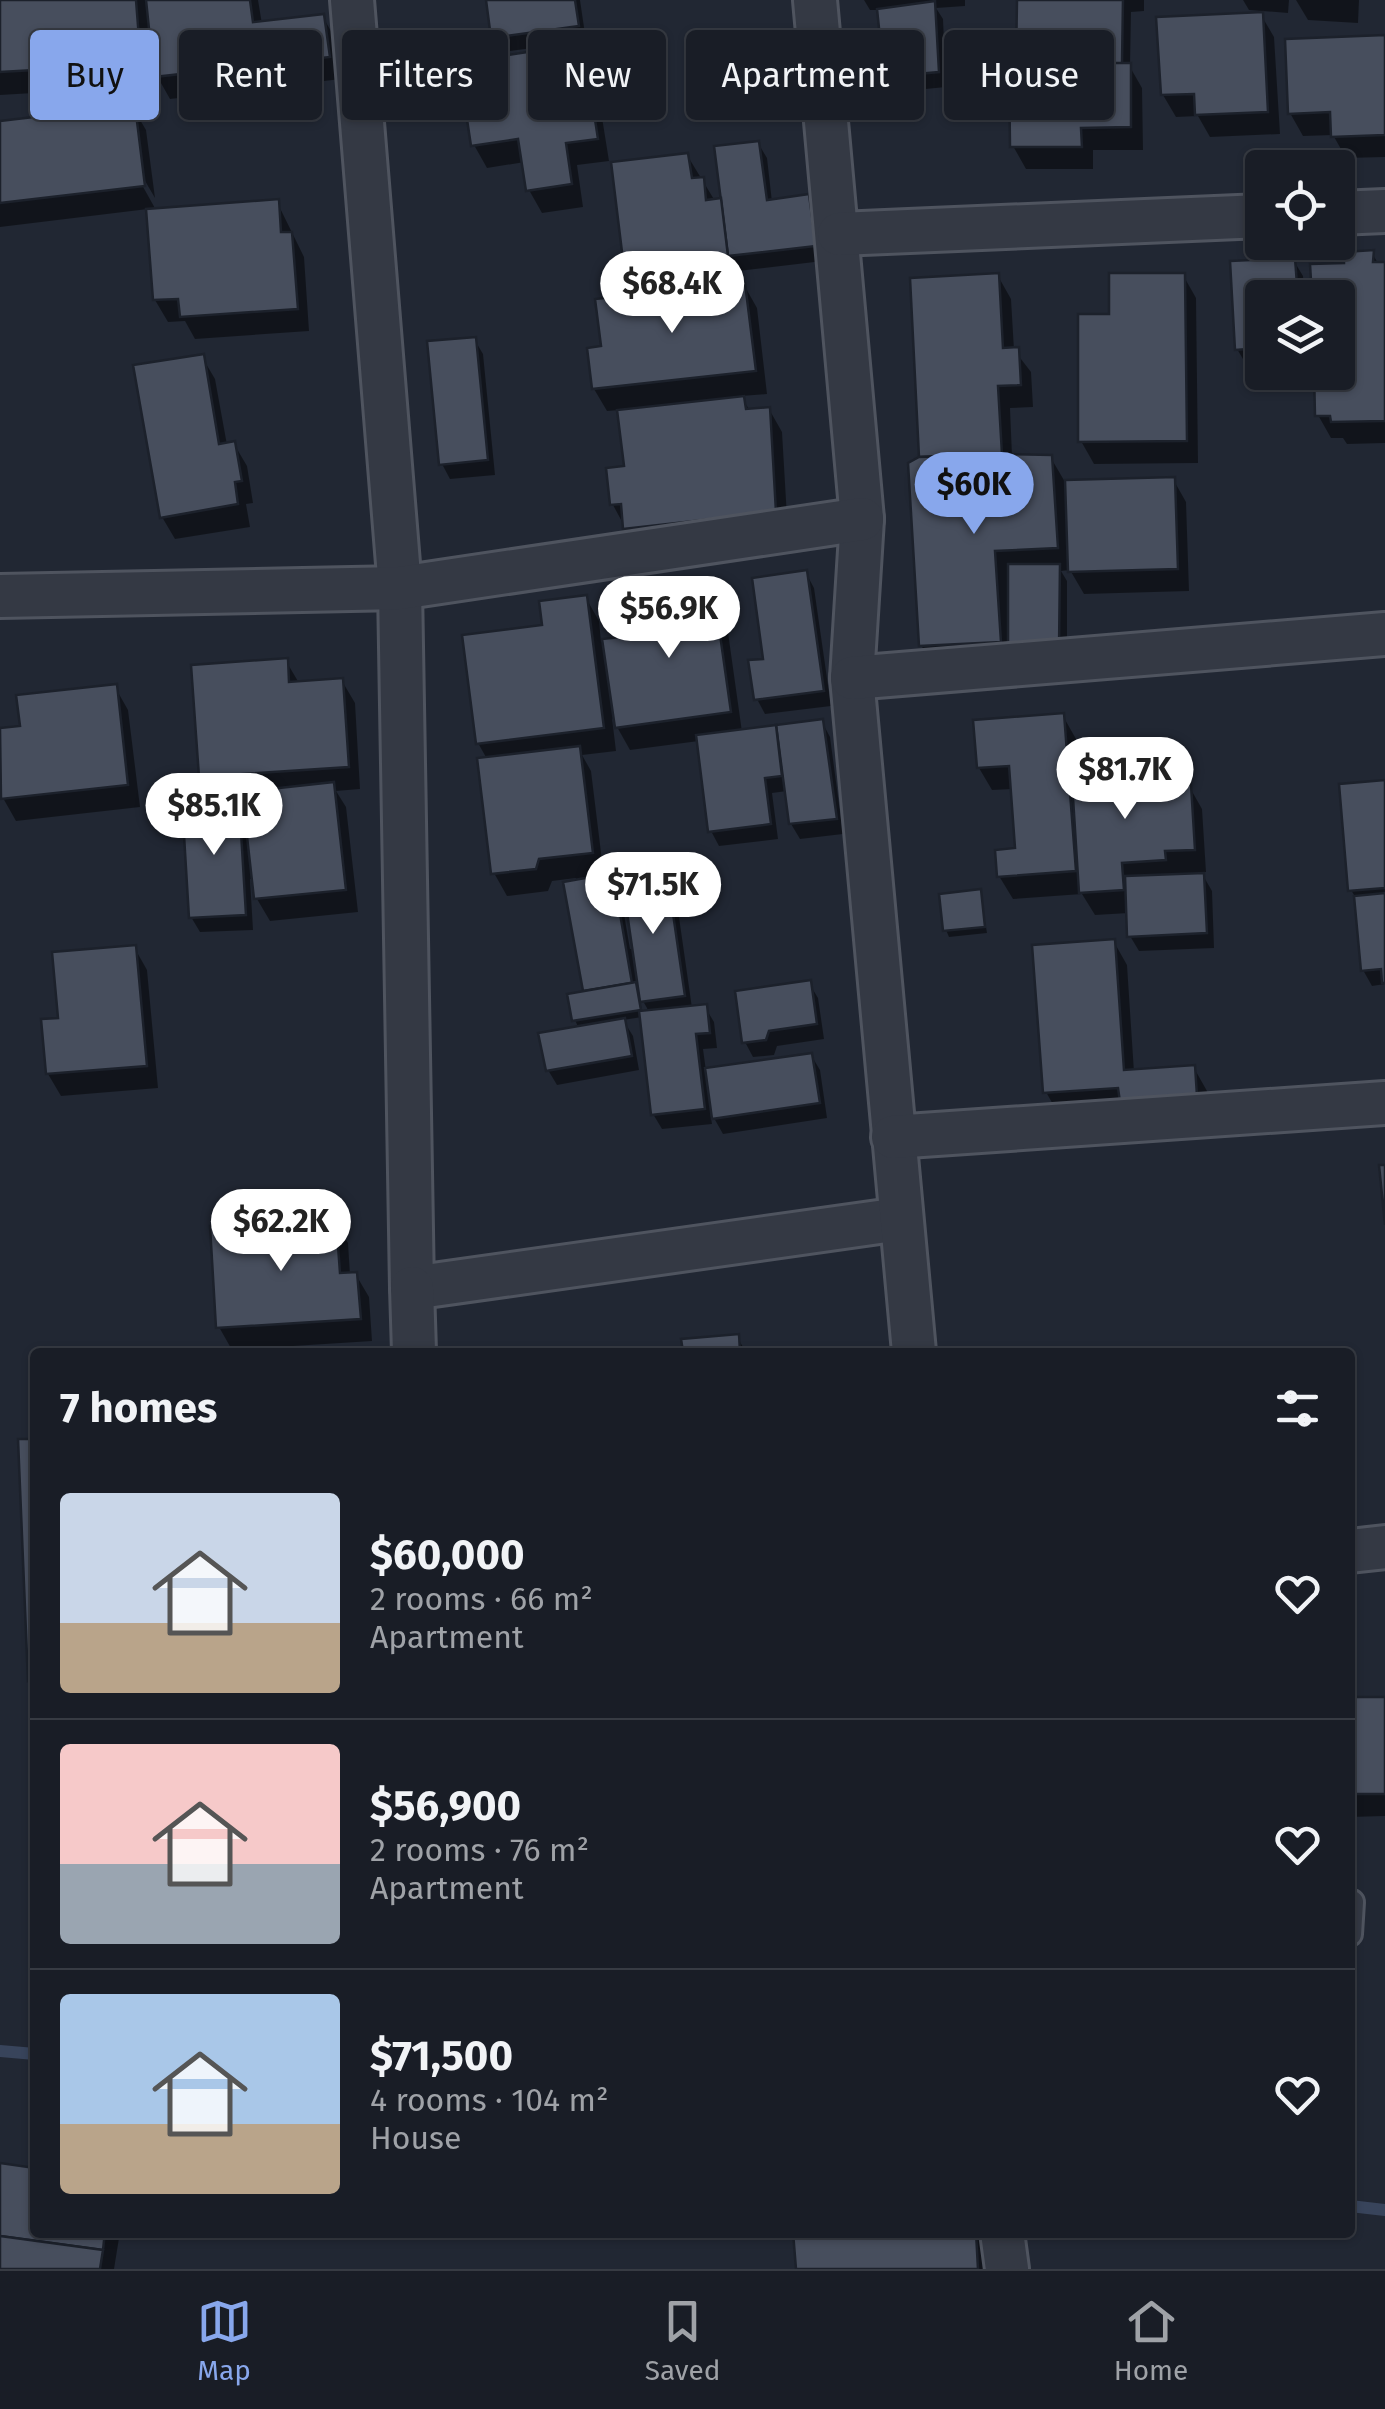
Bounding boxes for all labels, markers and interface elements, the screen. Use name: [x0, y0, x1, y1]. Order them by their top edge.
chip: Buy: [30, 30, 159, 120]
chip: Rent: [179, 30, 322, 120]
chip: Filters: [342, 30, 508, 120]
chip: New: [528, 30, 666, 120]
chip: Apartment: [686, 30, 924, 120]
chip: House: [944, 30, 1114, 120]
map controls: [1245, 150, 1355, 390]
button: locate: [1245, 150, 1355, 260]
pin: $68.4K: [591, 251, 753, 336]
text: $68.4K: [622, 264, 722, 302]
button: layers: [1245, 280, 1355, 390]
pin: $60K: [915, 452, 1033, 537]
text: $60K: [937, 465, 1011, 503]
pin: $56.9K: [588, 576, 750, 661]
text: $56.9K: [620, 589, 718, 627]
pin: $81.7K: [1044, 737, 1206, 822]
text: $81.7K: [1079, 750, 1171, 788]
pin: $85.1K: [133, 773, 295, 858]
text: $85.1K: [168, 786, 260, 824]
pin: $71.5K: [572, 852, 734, 937]
text: $71.5K: [607, 865, 699, 903]
pin: $62.2K: [200, 1189, 362, 1274]
text: $62.2K: [233, 1202, 329, 1240]
icon: filters: [1270, 1381, 1325, 1436]
text: 7 homes: [60, 1383, 217, 1433]
text: $60,000: [370, 1530, 525, 1580]
icon: home: [140, 1533, 260, 1653]
icon: heart: [1270, 1566, 1325, 1621]
text: 2 rooms · 66 m²: [370, 1580, 593, 1618]
text: Apartment: [370, 1618, 524, 1656]
text: $56,900: [370, 1781, 521, 1831]
icon: home: [140, 1784, 260, 1904]
icon: heart: [1270, 1817, 1325, 1872]
text: 2 rooms · 76 m²: [370, 1831, 589, 1869]
text: Apartment: [370, 1869, 524, 1907]
text: $71,500: [370, 2031, 513, 2081]
icon: home: [140, 2034, 260, 2154]
icon: heart: [1270, 2067, 1325, 2122]
text: 4 rooms · 104 m²: [370, 2081, 609, 2119]
text: House: [370, 2119, 461, 2157]
tab: Map: [197, 2294, 252, 2387]
tab: Saved: [645, 2294, 721, 2387]
tab: Home: [1114, 2294, 1188, 2387]

